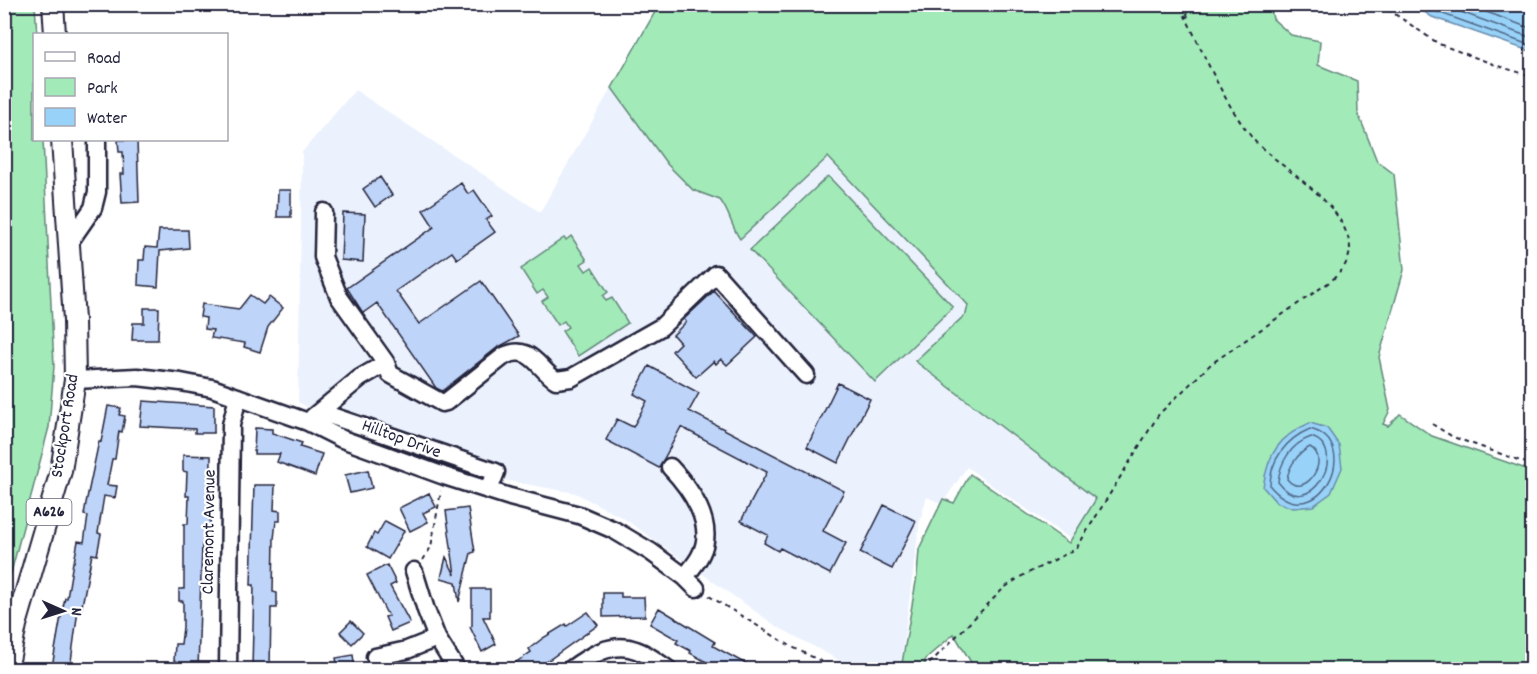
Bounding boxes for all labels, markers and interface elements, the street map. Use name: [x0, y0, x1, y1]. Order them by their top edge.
legend: [33, 33, 228, 141]
text: Road: [87, 47, 121, 72]
text: Park: [87, 77, 118, 102]
text: Water: [87, 107, 127, 132]
street label: Stockport Road: [45, 372, 87, 480]
street label: Hilltop Drive: [358, 414, 444, 466]
street label: Claremont Avenue: [196, 469, 224, 595]
road number: A626: [26, 499, 72, 525]
north arrow: [33, 581, 93, 641]
text: N: [64, 607, 87, 616]

